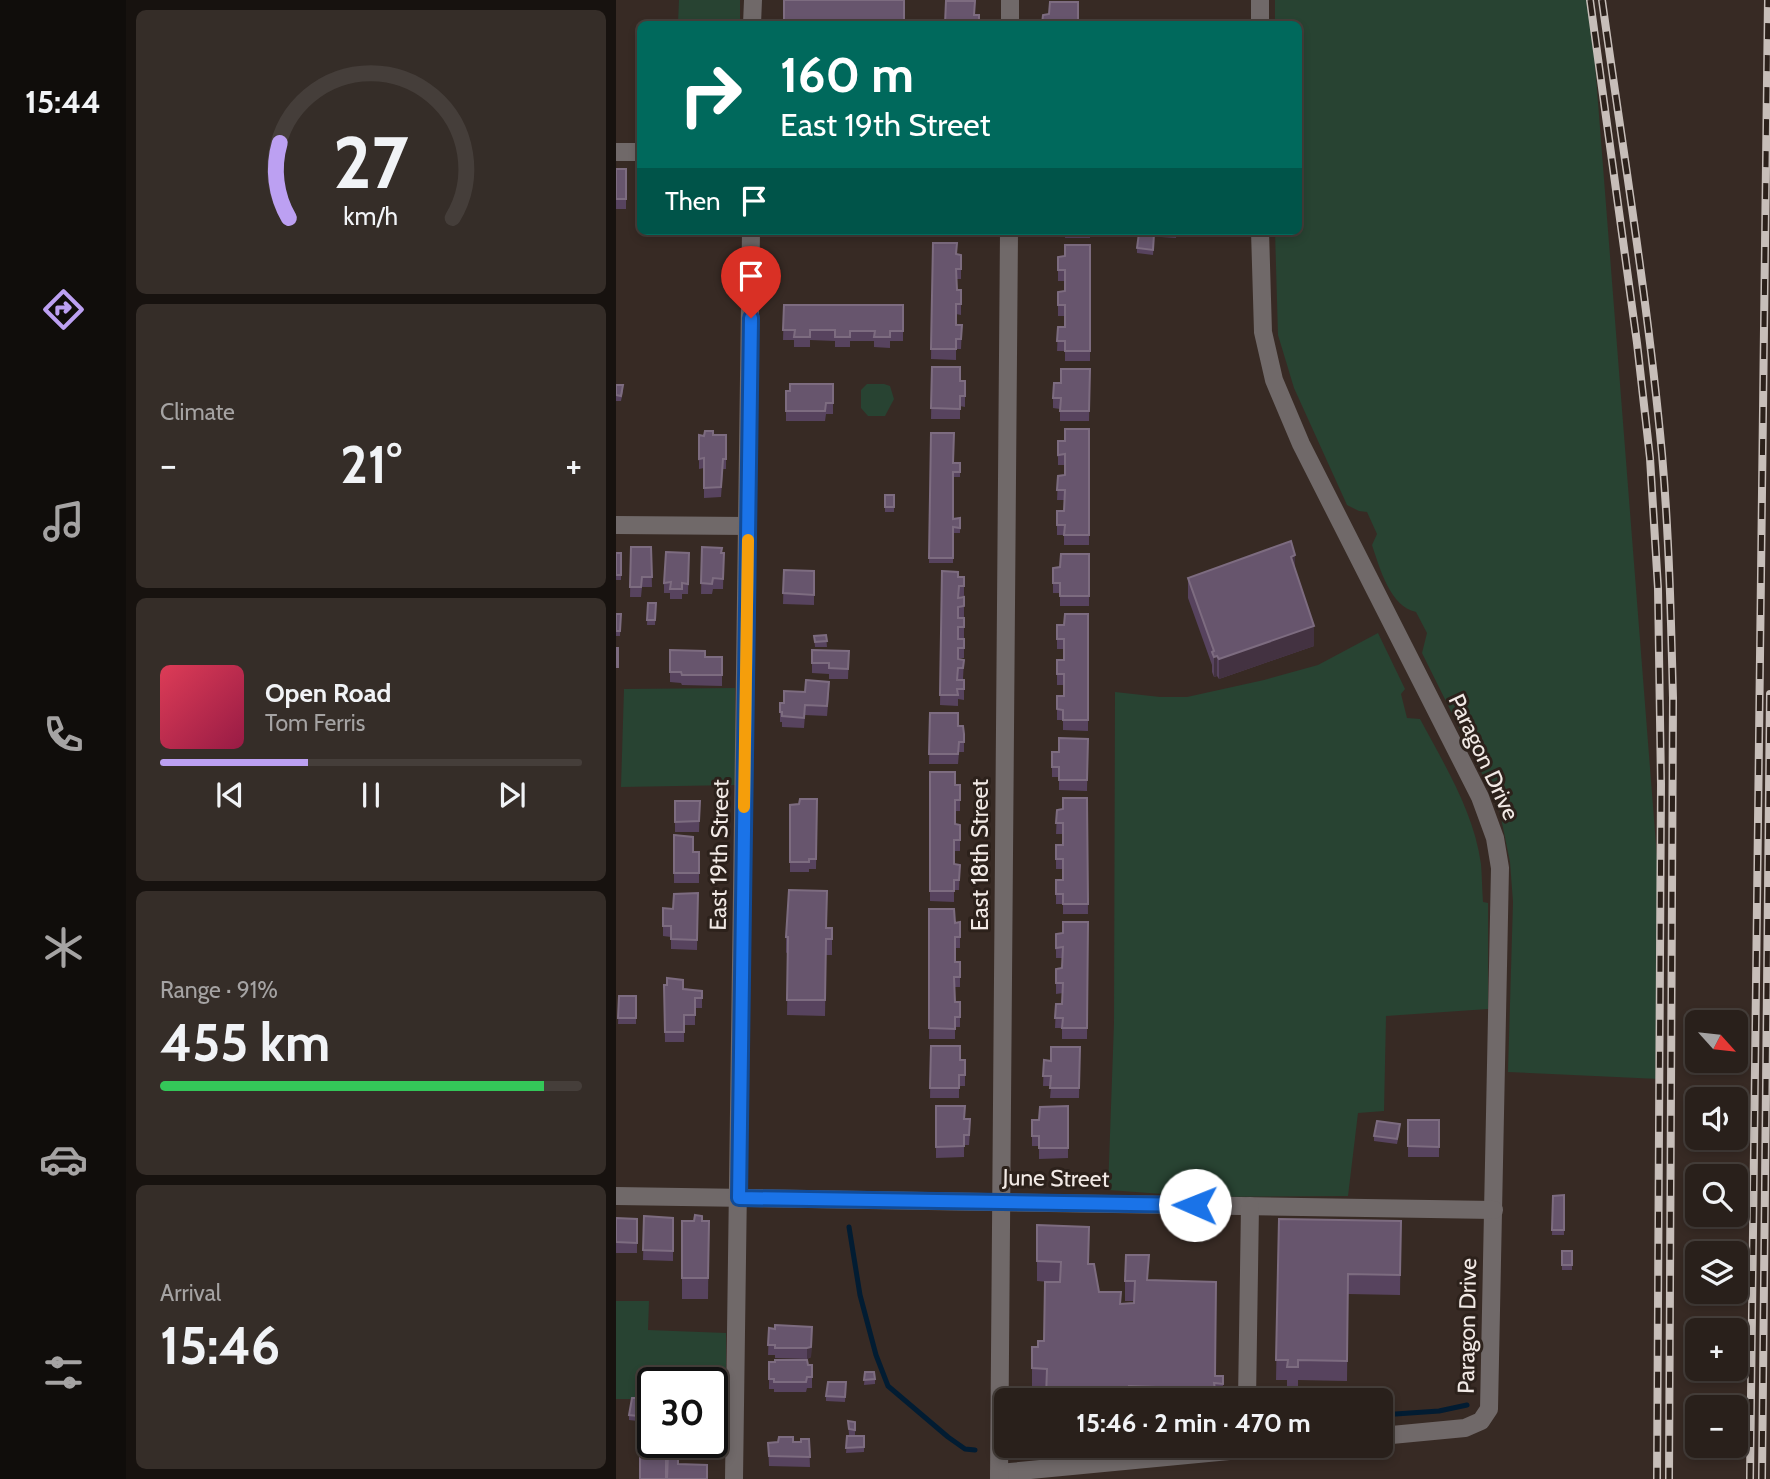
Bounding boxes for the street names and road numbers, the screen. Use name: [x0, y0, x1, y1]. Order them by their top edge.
street label: Paragon Drive: [1443, 690, 1525, 825]
street label: East 19th Street: [704, 779, 734, 931]
street label: East 18th Street: [966, 779, 994, 931]
street label: June Street: [1001, 1163, 1110, 1193]
street label: Paragon Drive: [1452, 1258, 1482, 1394]

